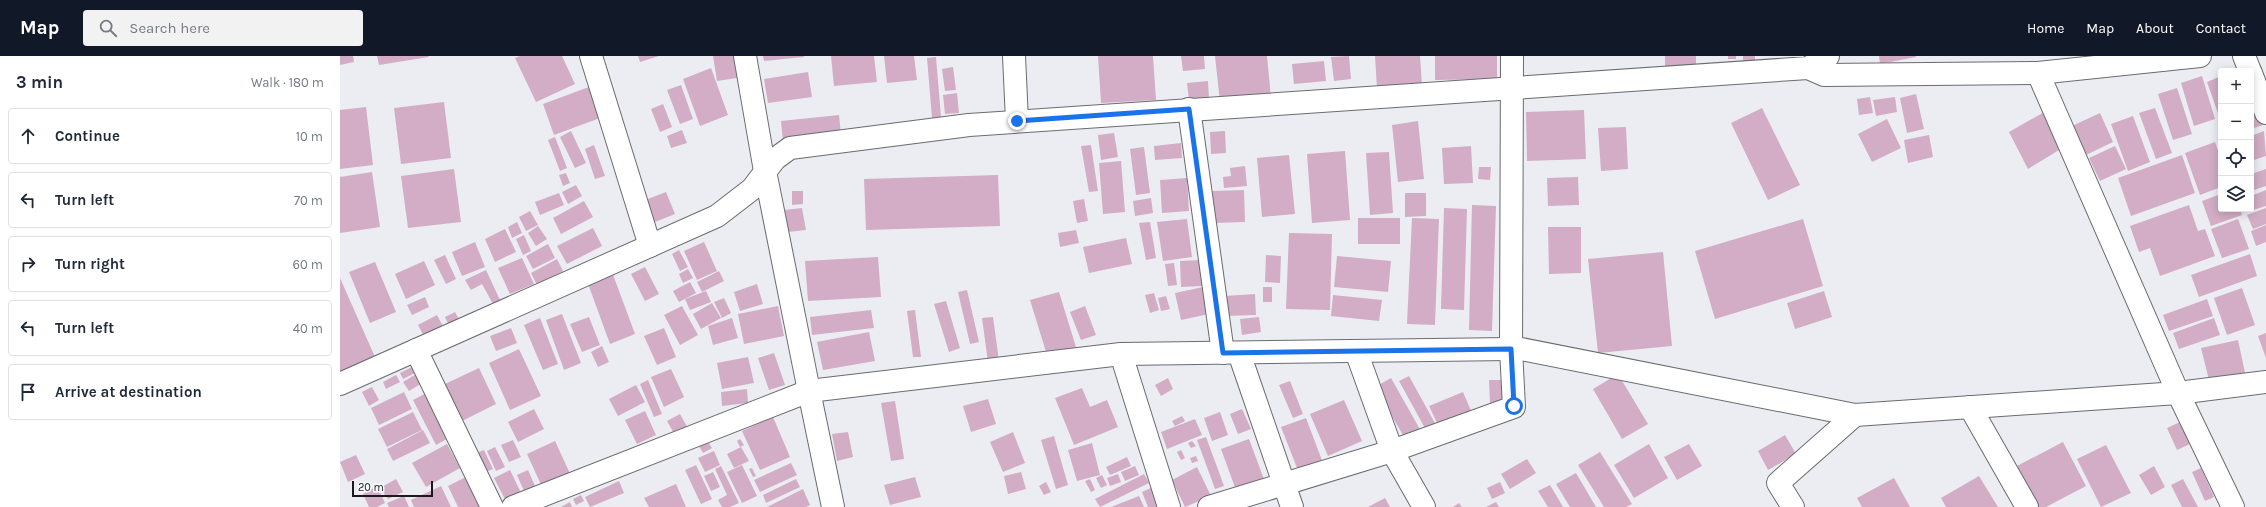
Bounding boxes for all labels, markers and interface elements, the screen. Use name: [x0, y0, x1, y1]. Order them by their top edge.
search box: [83, 10, 363, 46]
text: Map: [20, 17, 59, 39]
icon: search: [97, 17, 119, 39]
text: Search here: [129, 19, 210, 37]
text: Home: [2027, 20, 2064, 37]
text: Map: [2086, 20, 2114, 37]
text: About: [2136, 20, 2174, 37]
text: Contact: [2196, 20, 2246, 37]
map controls: [2218, 68, 2254, 212]
button: +: [2218, 68, 2254, 104]
text: 3 min: [16, 72, 63, 92]
text: Walk · 180 m: [251, 75, 324, 90]
button: −: [2218, 104, 2254, 140]
route end: [1008, 112, 1026, 130]
icon: ahead: [17, 125, 39, 147]
text: Continue: [55, 127, 120, 145]
text: 10 m: [296, 129, 323, 144]
button: locate: [2218, 140, 2254, 176]
button: layers: [2218, 176, 2254, 212]
icon: left: [17, 189, 39, 211]
text: Turn left: [55, 191, 114, 209]
text: 70 m: [294, 193, 323, 208]
icon: right: [17, 253, 39, 275]
text: Turn right: [55, 255, 125, 273]
text: 60 m: [293, 257, 323, 272]
icon: left: [17, 317, 39, 339]
text: Turn left: [55, 319, 114, 337]
text: 40 m: [293, 321, 323, 336]
icon: arrive: [17, 381, 39, 403]
text: Arrive at destination: [55, 383, 202, 401]
route start: [1505, 397, 1523, 415]
scale bar: [352, 479, 433, 498]
text: 20 m: [358, 481, 384, 494]

